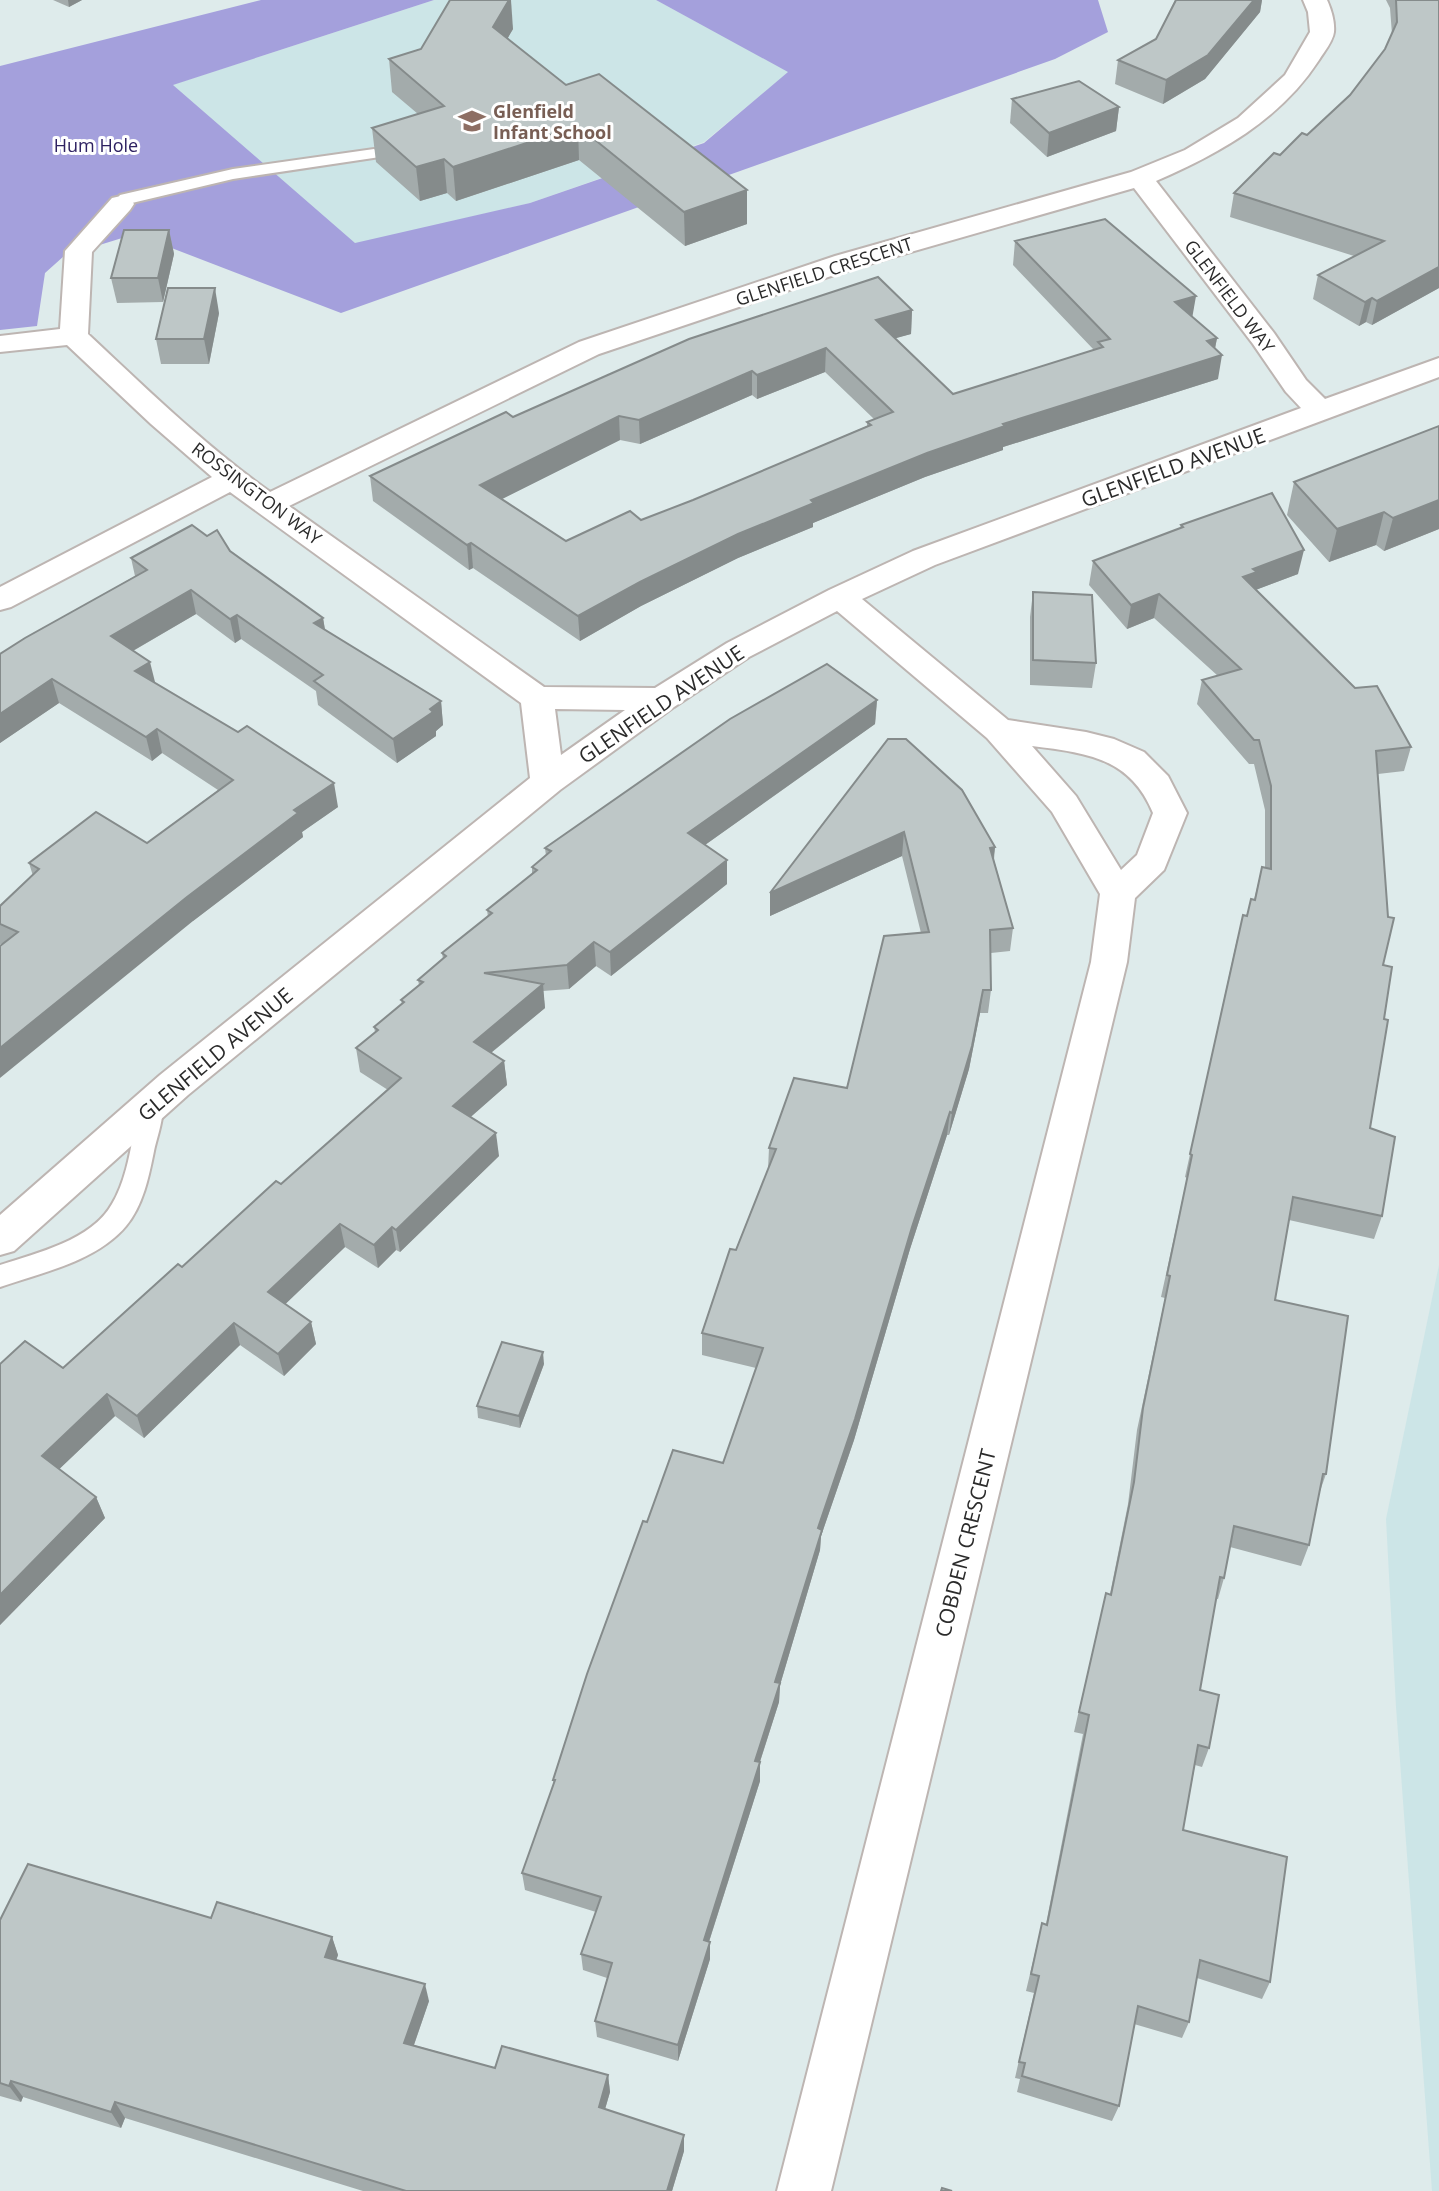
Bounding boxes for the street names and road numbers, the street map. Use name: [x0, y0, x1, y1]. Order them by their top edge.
street label: GLENFIELD CRESCENT: [732, 231, 916, 311]
street label: GLENFIELD WAY: [1180, 235, 1281, 358]
street label: GLENFIELD AVENUE: [1077, 421, 1269, 513]
street label: ROSSINGTON WAY: [187, 436, 328, 550]
street label: GLENFIELD AVENUE: [573, 638, 749, 770]
street label: GLENFIELD AVENUE: [132, 981, 298, 1127]
street label: COBDEN CRESCENT: [928, 1446, 1002, 1640]

